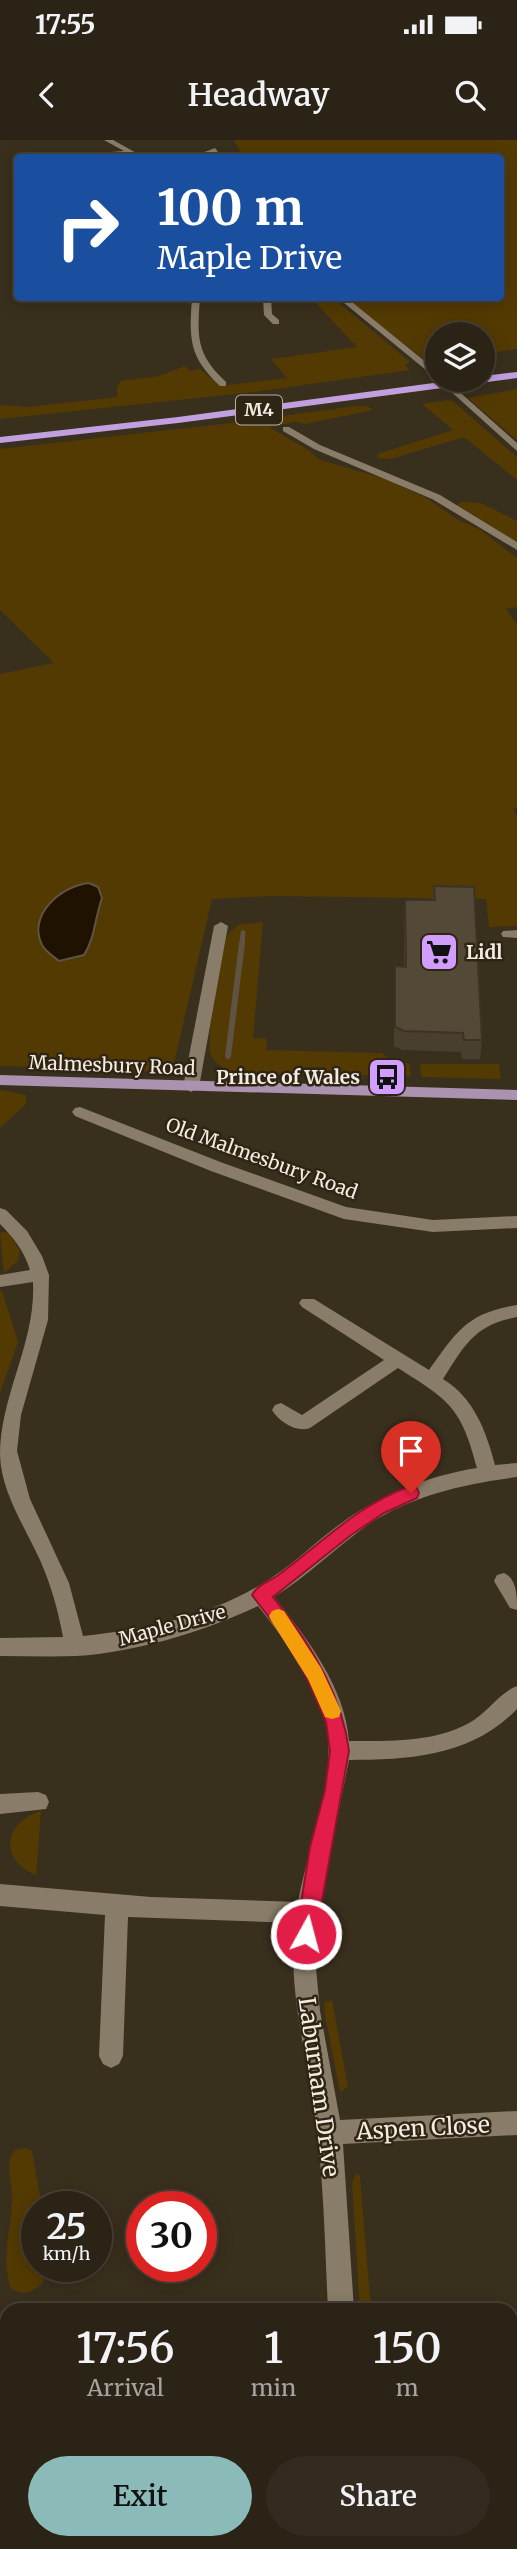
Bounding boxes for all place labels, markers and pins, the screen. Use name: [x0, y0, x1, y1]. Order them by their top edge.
supermarket icon: Lidl: [418, 931, 460, 973]
place label: Lidl: [466, 940, 502, 964]
bus stop icon: Prince of Wales: [366, 1056, 408, 1098]
place label: Prince of Wales: [216, 1065, 360, 1089]
pin: [381, 1421, 441, 1493]

